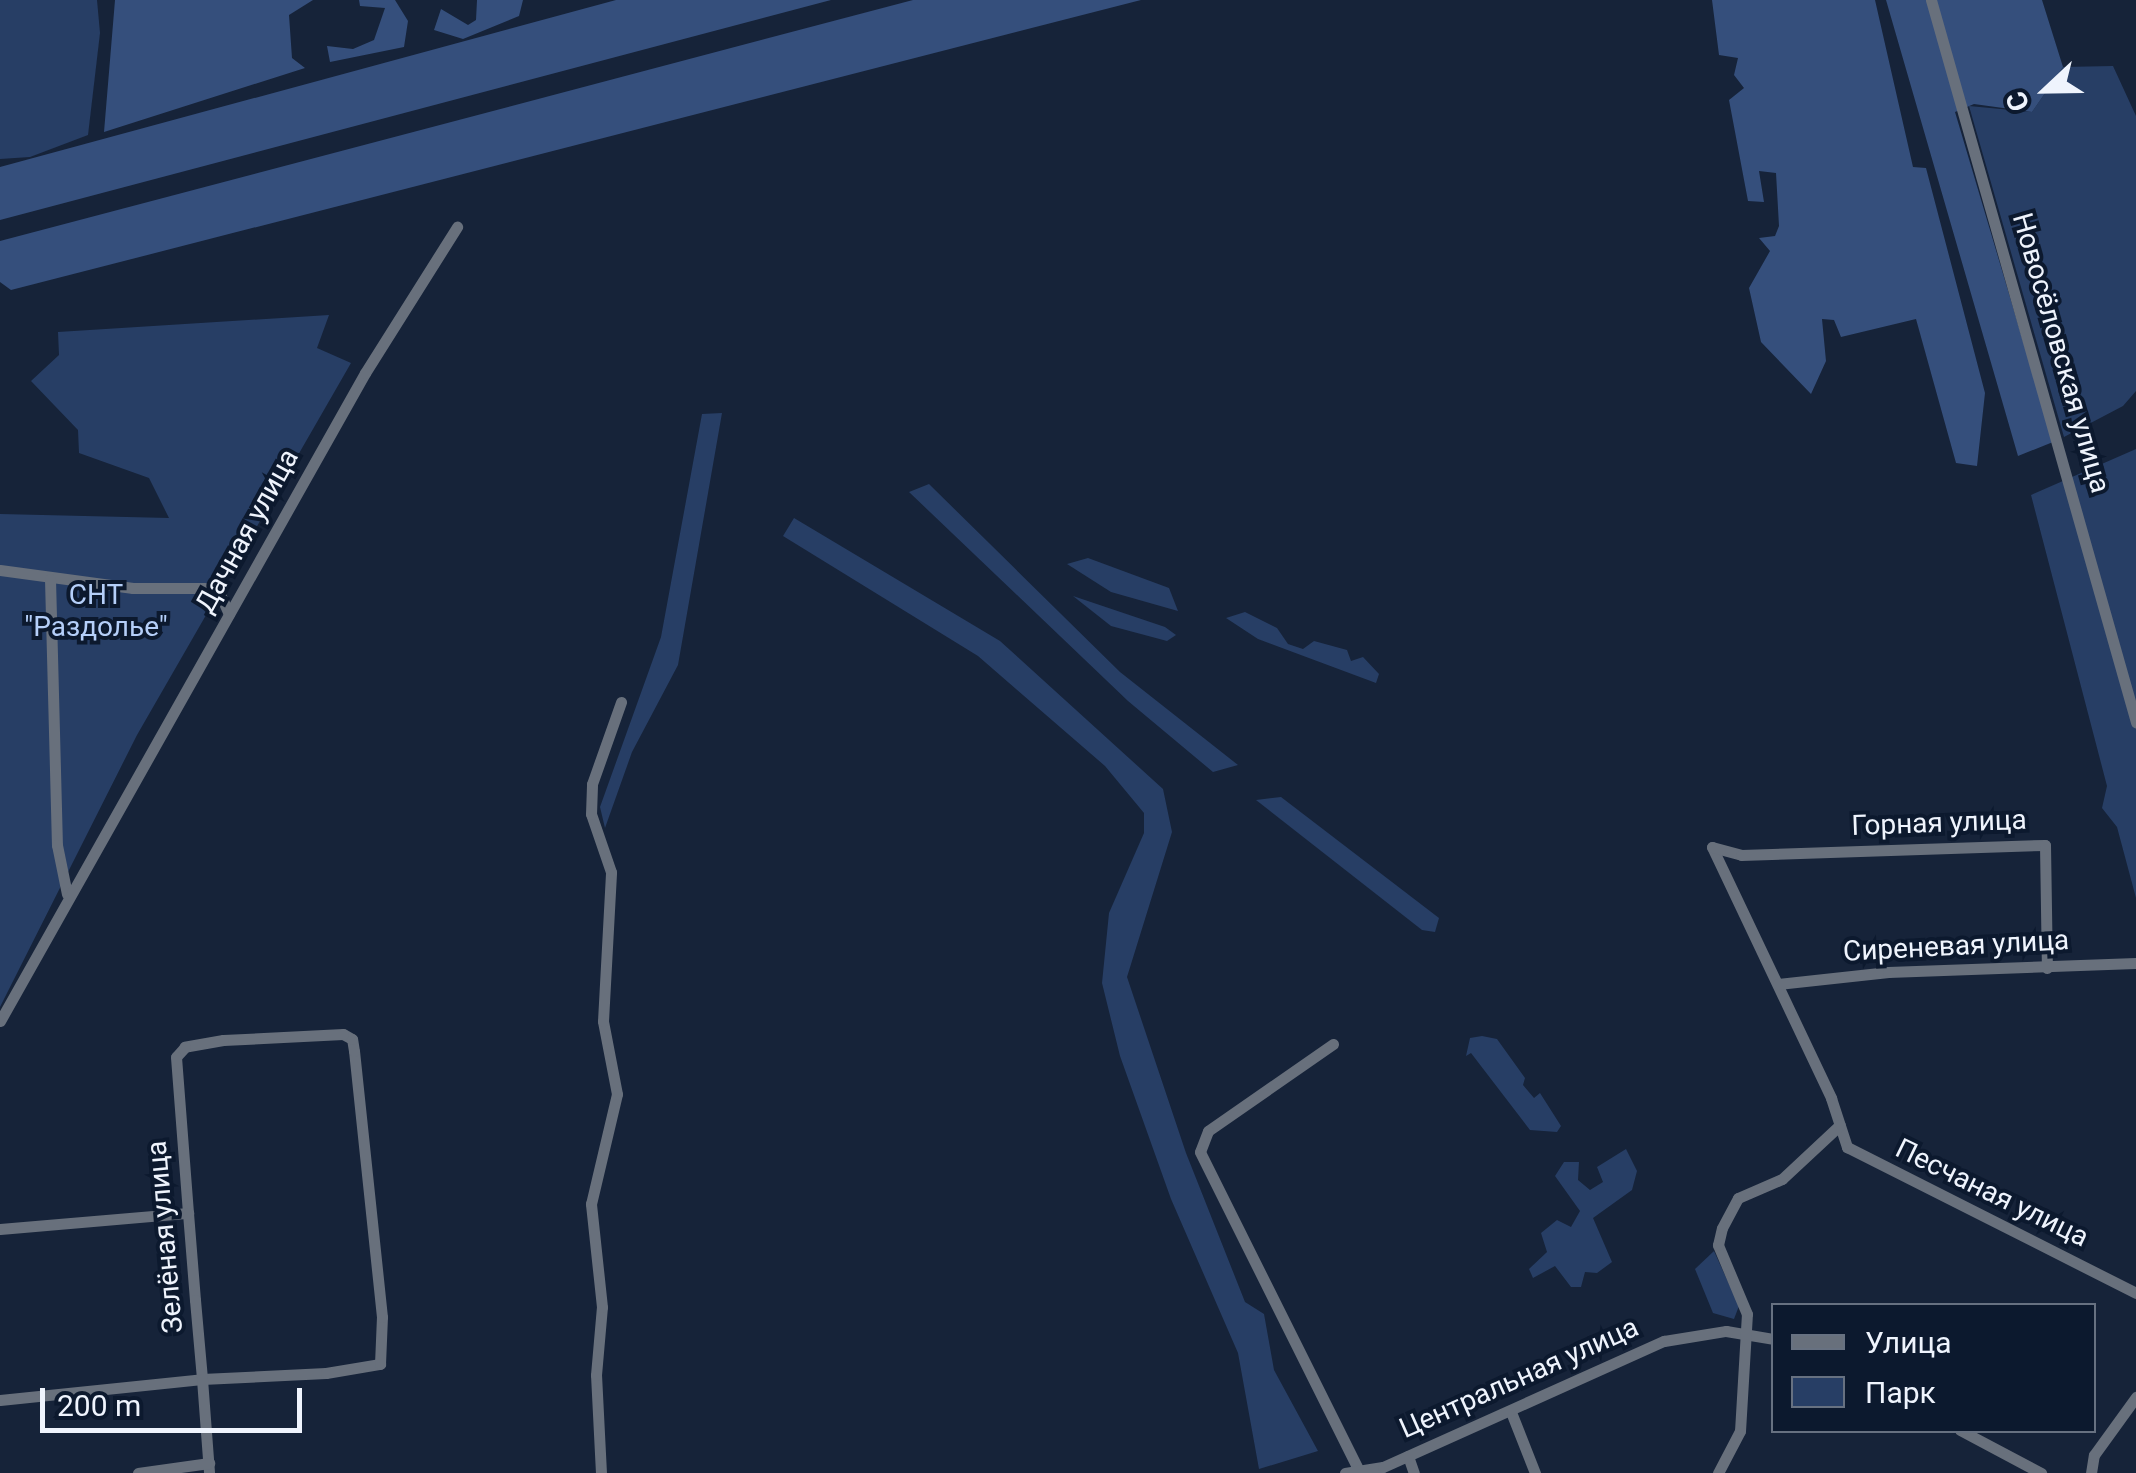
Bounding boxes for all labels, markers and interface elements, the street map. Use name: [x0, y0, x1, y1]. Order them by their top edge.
north arrow: [1996, 40, 2096, 140]
text: С: [1999, 87, 2036, 116]
street label: Новосёловская улица: [2005, 209, 2117, 497]
street label: Дачная улица: [188, 443, 306, 619]
park label: СНТ "Раздолье": [24, 578, 168, 644]
street label: Горная улица: [1851, 803, 2027, 843]
street label: Сиреневая улица: [1842, 923, 2070, 969]
street label: Песчаная улица: [1890, 1132, 2094, 1254]
street label: Зелёная улица: [140, 1139, 190, 1335]
legend: [1771, 1303, 2096, 1433]
street label: Центральная улица: [1394, 1310, 1644, 1446]
text: Улица: [1865, 1325, 1952, 1360]
scale bar: [45, 1368, 308, 1430]
text: Парк: [1865, 1375, 1936, 1410]
text: 200 m: [57, 1388, 141, 1423]

